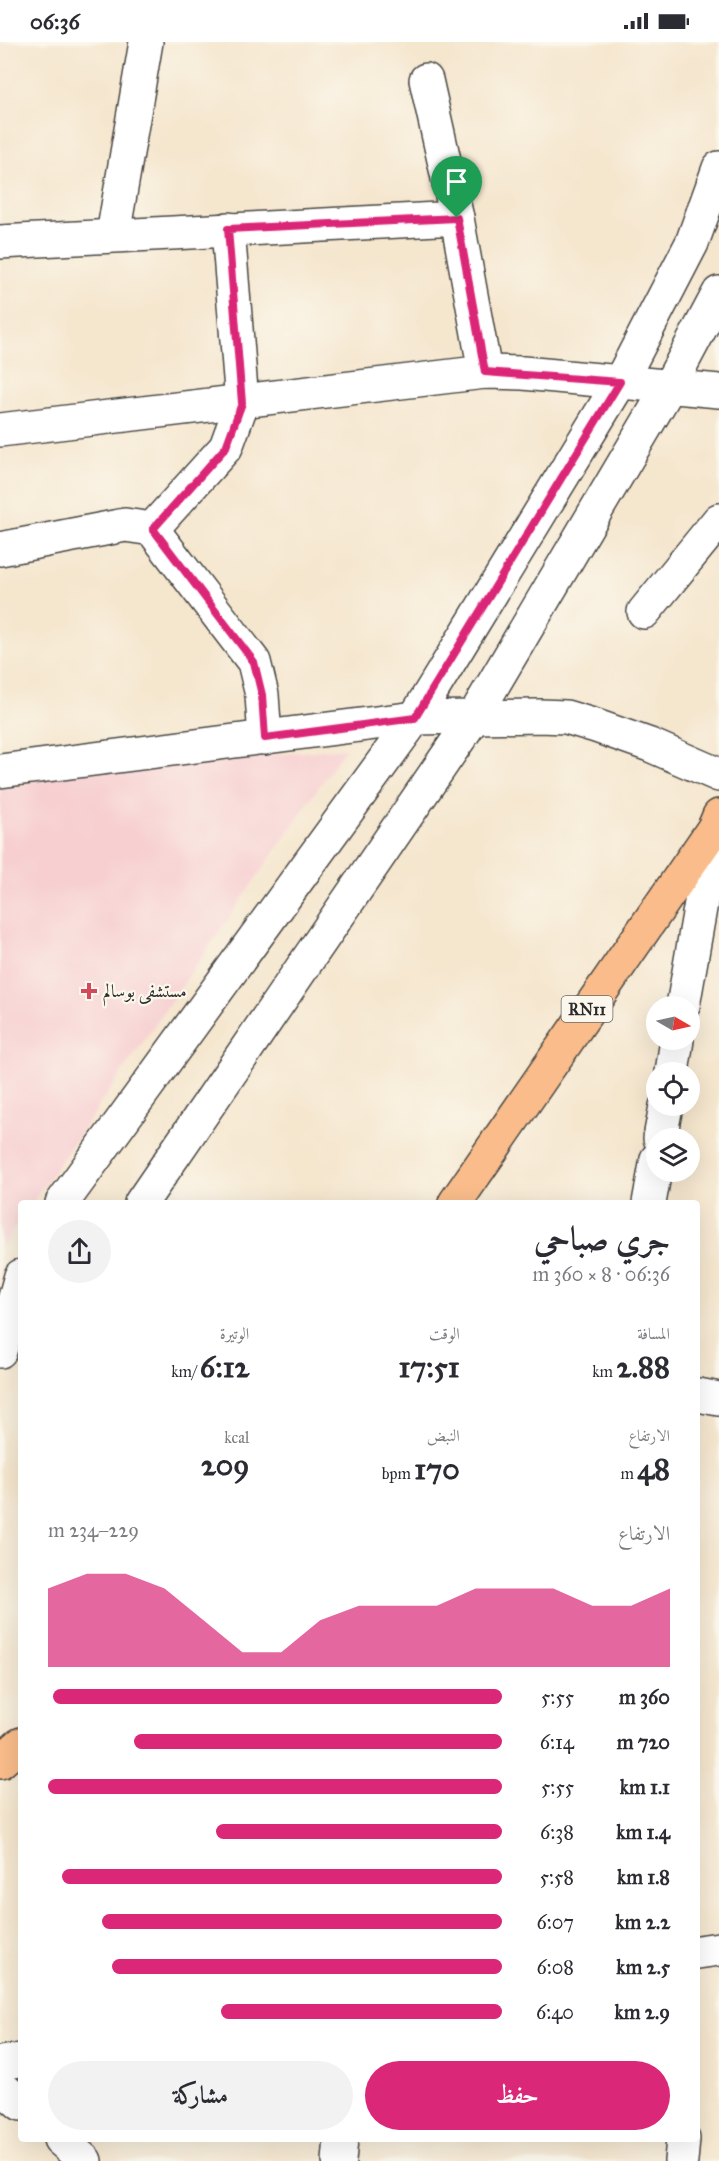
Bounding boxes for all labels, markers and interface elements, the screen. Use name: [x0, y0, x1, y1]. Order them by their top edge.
text: 06:36: [30, 8, 80, 35]
pin: [431, 156, 482, 218]
icon: arrive: [440, 165, 473, 198]
place label: مستشفى بوسالم: [103, 980, 187, 1007]
marker: مستشفى بوسالم: [80, 982, 98, 1000]
road number: RN11: [562, 996, 612, 1022]
north arrow: [646, 996, 700, 1050]
map controls: [646, 996, 700, 1182]
button: locate: [646, 1062, 700, 1116]
button: layers: [646, 1128, 700, 1182]
text: جري صباحي: [534, 1219, 670, 1259]
button: share: [48, 1220, 111, 1283]
text: 06:36 · 8 × 360 m: [532, 1262, 670, 1286]
text: الوتيرة: [220, 1324, 249, 1343]
text: الوقت: [429, 1324, 460, 1343]
text: المسافة: [637, 1324, 670, 1343]
text: 6:12: [200, 1349, 249, 1385]
text: 17:51: [398, 1349, 460, 1385]
text: 2.88: [616, 1349, 670, 1385]
text: /km: [171, 1362, 200, 1381]
text: km: [592, 1362, 616, 1381]
text: النبض: [427, 1426, 460, 1445]
text: الارتفاع: [628, 1426, 670, 1445]
text: kcal: [224, 1428, 249, 1447]
text: 209: [201, 1447, 249, 1483]
text: 170: [414, 1451, 460, 1487]
text: 48: [637, 1451, 670, 1487]
text: bpm: [382, 1464, 414, 1483]
text: m: [620, 1464, 637, 1483]
text: 229–234 m: [48, 1518, 139, 1542]
text: الارتفاع: [618, 1521, 670, 1545]
text: 5:55: [541, 1685, 574, 1709]
text: 360 m: [619, 1685, 670, 1709]
text: 6:14: [540, 1730, 574, 1754]
text: 720 m: [617, 1730, 670, 1754]
text: 5:55: [541, 1775, 574, 1799]
text: 1.1 km: [620, 1775, 670, 1799]
text: 6:38: [540, 1820, 574, 1844]
text: 1.4 km: [616, 1820, 670, 1844]
text: 5:58: [540, 1865, 574, 1889]
text: 1.8 km: [617, 1865, 670, 1889]
text: 6:07: [536, 1910, 574, 1934]
text: 2.2 km: [615, 1910, 670, 1934]
text: 6:08: [536, 1955, 574, 1979]
text: 2.5 km: [616, 1955, 670, 1979]
text: 6:40: [536, 2000, 574, 2024]
text: 2.9 km: [614, 2000, 670, 2024]
button: مشاركة: [48, 2061, 353, 2130]
button: حفظ: [365, 2061, 670, 2130]

